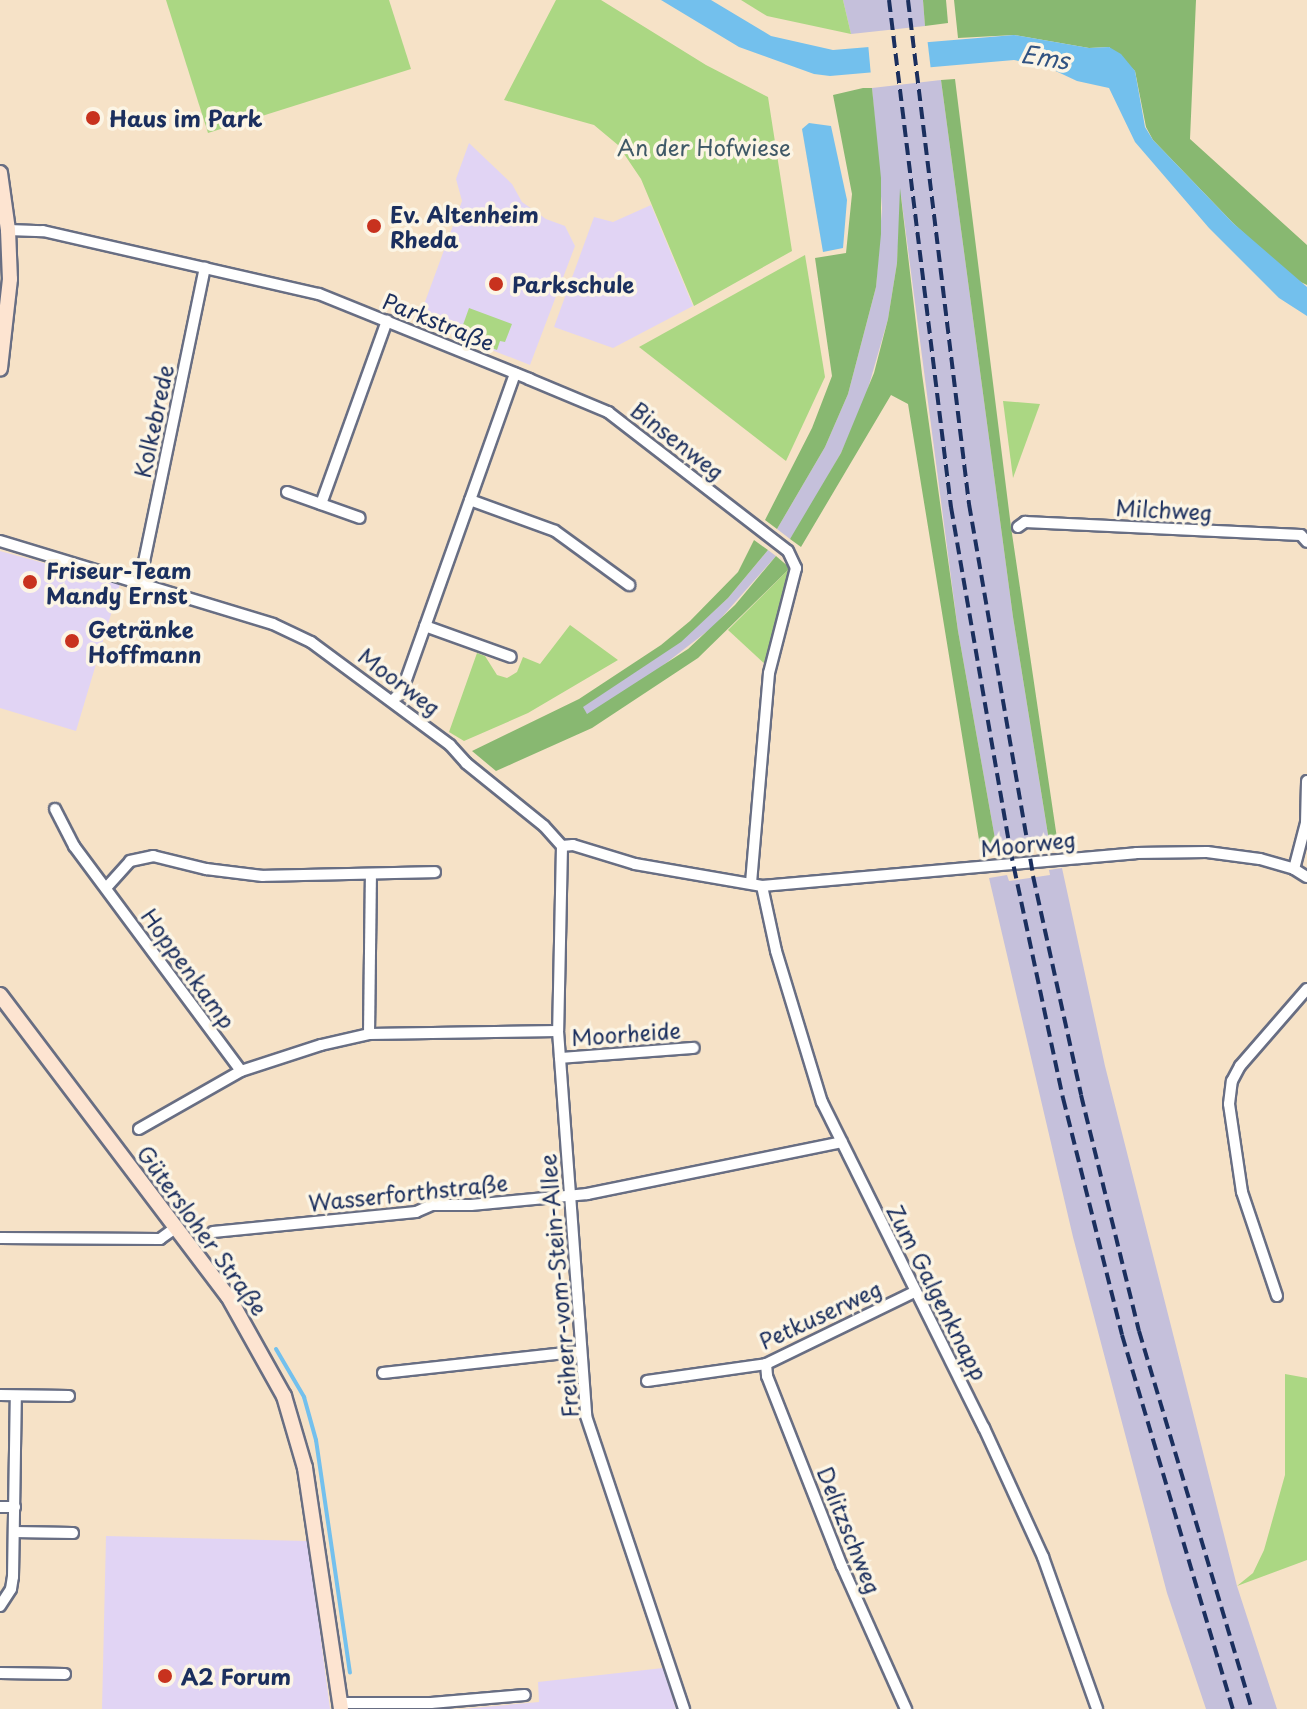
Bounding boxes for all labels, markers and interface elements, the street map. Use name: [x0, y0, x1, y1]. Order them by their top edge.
water label: Ems: [1019, 39, 1071, 75]
place label: Haus im Park: [109, 105, 261, 131]
marker: Haus im Park: [84, 109, 102, 127]
park label: An der Hofwiese: [618, 134, 790, 160]
place label: Ev. Altenheim Rheda: [390, 200, 540, 252]
marker: Ev. Altenheim Rheda: [365, 217, 383, 235]
place label: Parkschule: [512, 271, 634, 297]
marker: Parkschule: [487, 275, 505, 293]
street label: Parkstraße: [379, 287, 499, 355]
street label: Kolkebrede: [128, 362, 178, 480]
street label: Binsenweg: [626, 395, 730, 485]
street label: Milchweg: [1115, 493, 1213, 525]
place label: Friseur-Team Mandy Ernst: [46, 556, 192, 608]
marker: Friseur-Team Mandy Ernst: [21, 573, 39, 591]
place label: Getränke Hoffmann: [88, 615, 201, 666]
marker: Getränke Hoffmann: [63, 632, 81, 650]
street label: Moorweg: [354, 642, 446, 720]
street label: Moorweg: [979, 825, 1077, 861]
street label: Hoppenkamp: [137, 903, 241, 1033]
street label: Moorheide: [570, 1016, 682, 1050]
street label: Gütersloher Straße: [132, 1140, 274, 1320]
street label: Freiherr-vom-Stein-Allee: [533, 1153, 583, 1419]
street label: Wasserforthstraße: [307, 1168, 509, 1216]
street label: Zum Galgenknapp: [882, 1200, 994, 1384]
street label: Petkuserweg: [755, 1274, 885, 1354]
street label: Delitzschweg: [813, 1463, 887, 1597]
place label: A2 Forum: [181, 1663, 291, 1689]
marker: A2 Forum: [156, 1667, 174, 1685]

